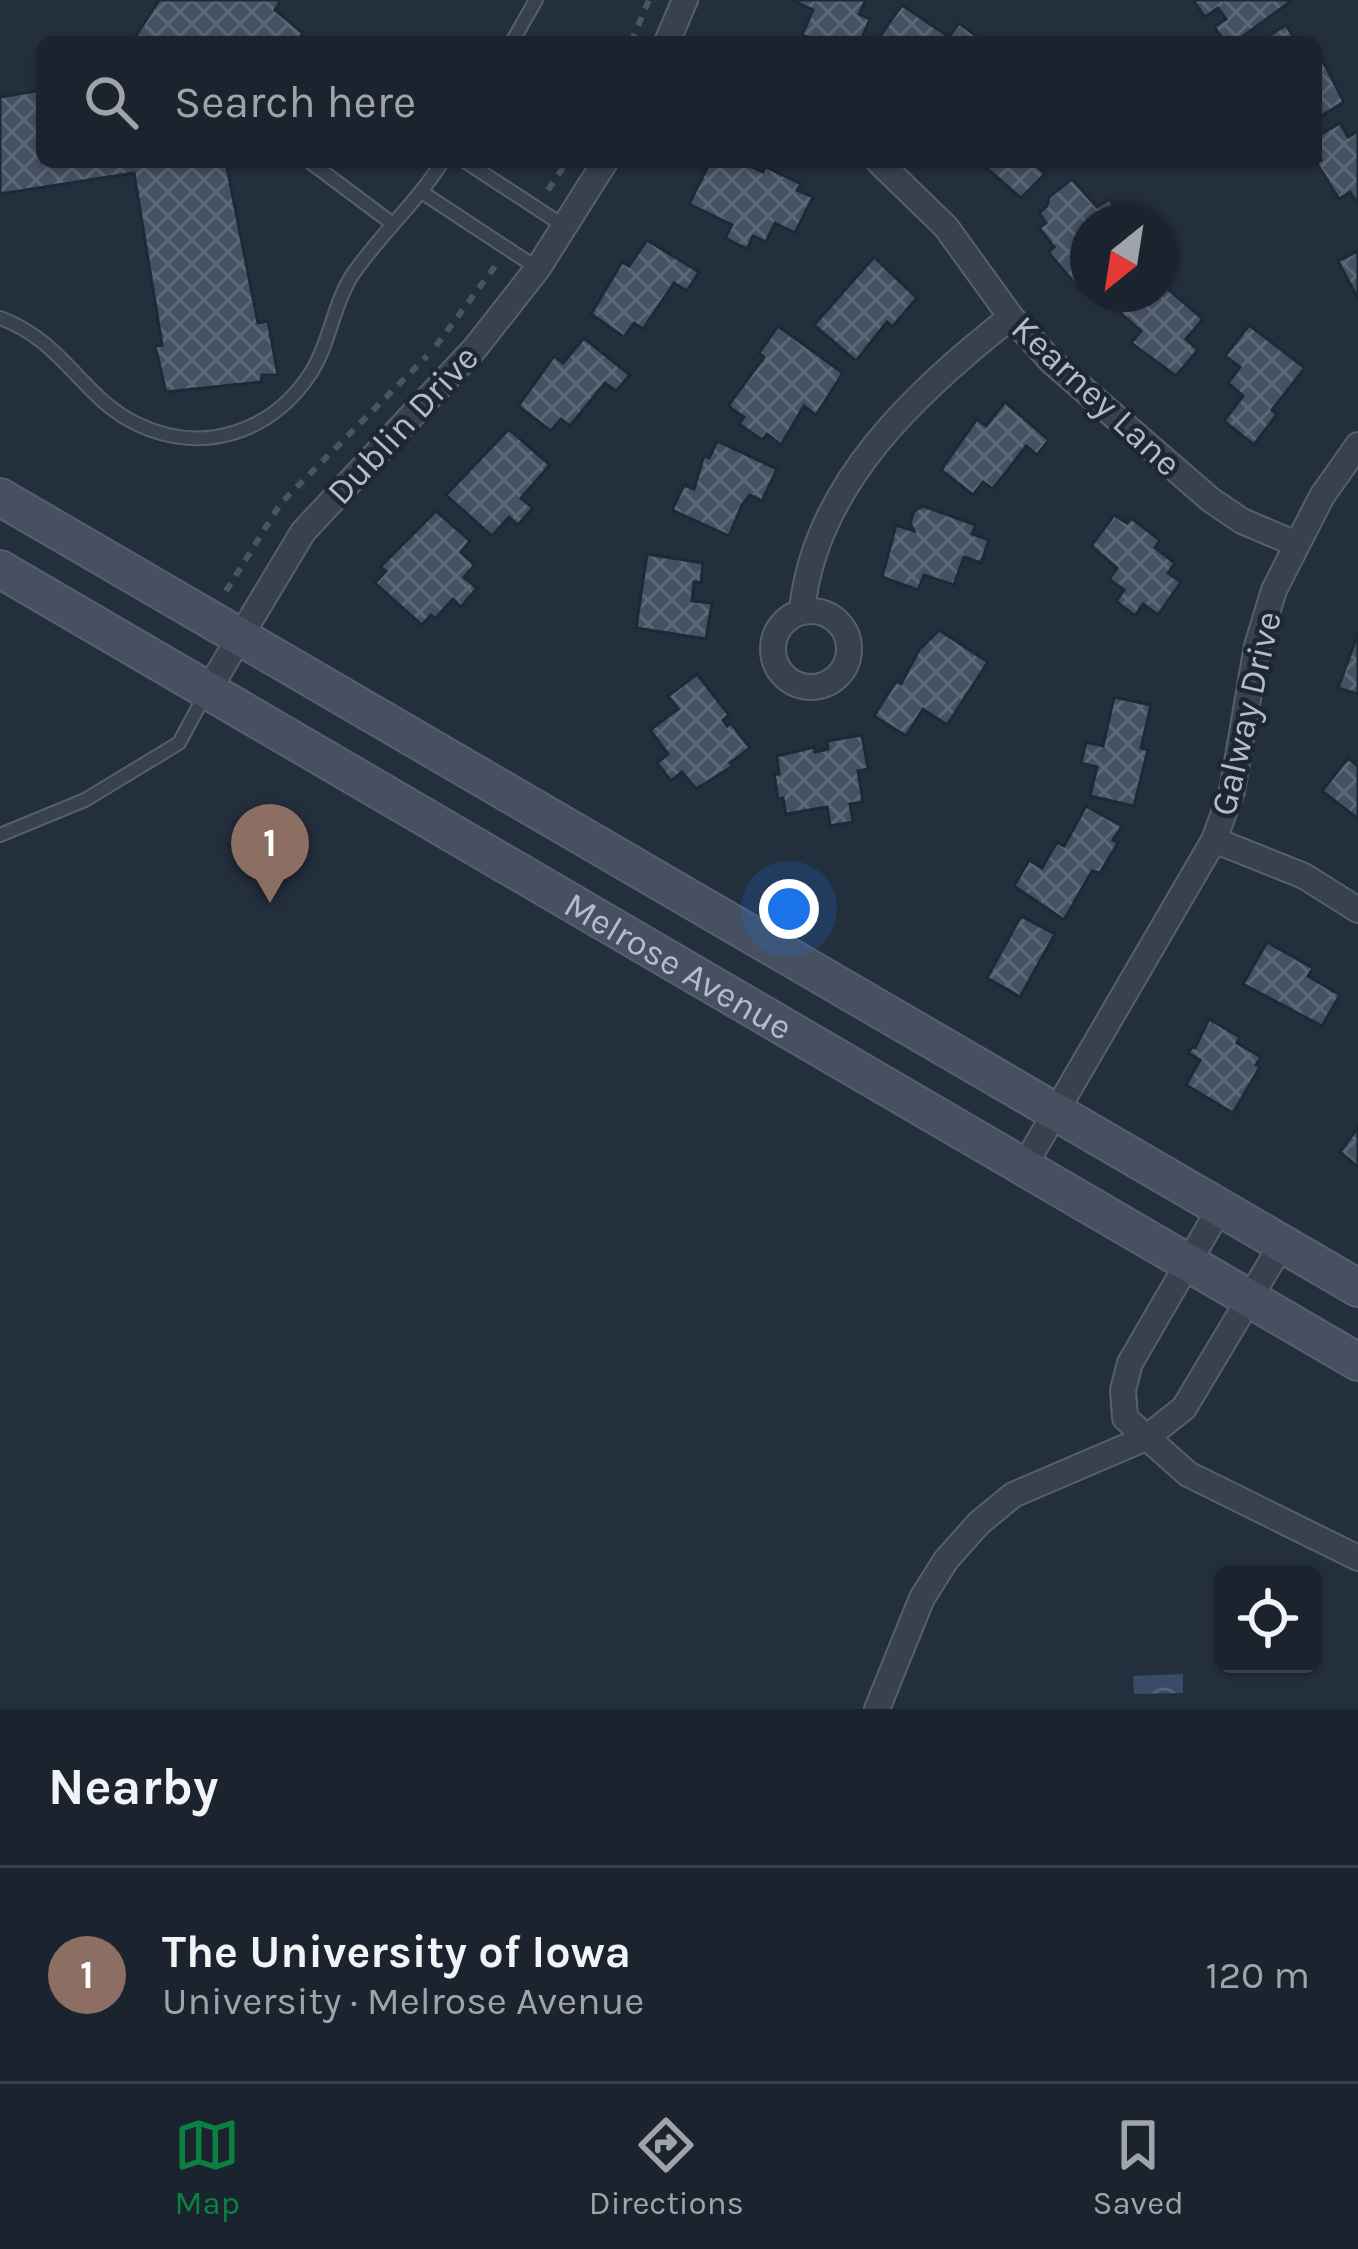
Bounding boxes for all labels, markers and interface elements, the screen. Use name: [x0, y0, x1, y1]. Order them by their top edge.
search box: [36, 36, 1322, 168]
icon: search: [78, 69, 144, 135]
text: Search here: [174, 76, 416, 128]
north arrow: [1070, 204, 1178, 312]
street label: Kearney Lane: [1003, 307, 1189, 485]
street label: Dublin Drive: [318, 336, 487, 513]
street label: Galway Drive: [1202, 607, 1290, 819]
pin: 1: [231, 804, 309, 903]
your location: [759, 879, 819, 939]
street label: Melrose Avenue: [557, 883, 800, 1049]
map controls: [1214, 1565, 1322, 1673]
button: locate: [1214, 1565, 1322, 1673]
text: Nearby: [48, 1757, 218, 1817]
text: The University of Iowa: [162, 1926, 631, 1978]
text: 1: [80, 1952, 94, 1998]
text: 120 m: [1206, 1952, 1310, 1998]
text: University · Melrose Avenue: [162, 1978, 644, 2024]
tab: Map: [174, 2112, 240, 2222]
tab: Directions: [589, 2112, 744, 2222]
tab: Saved: [1093, 2112, 1184, 2222]

